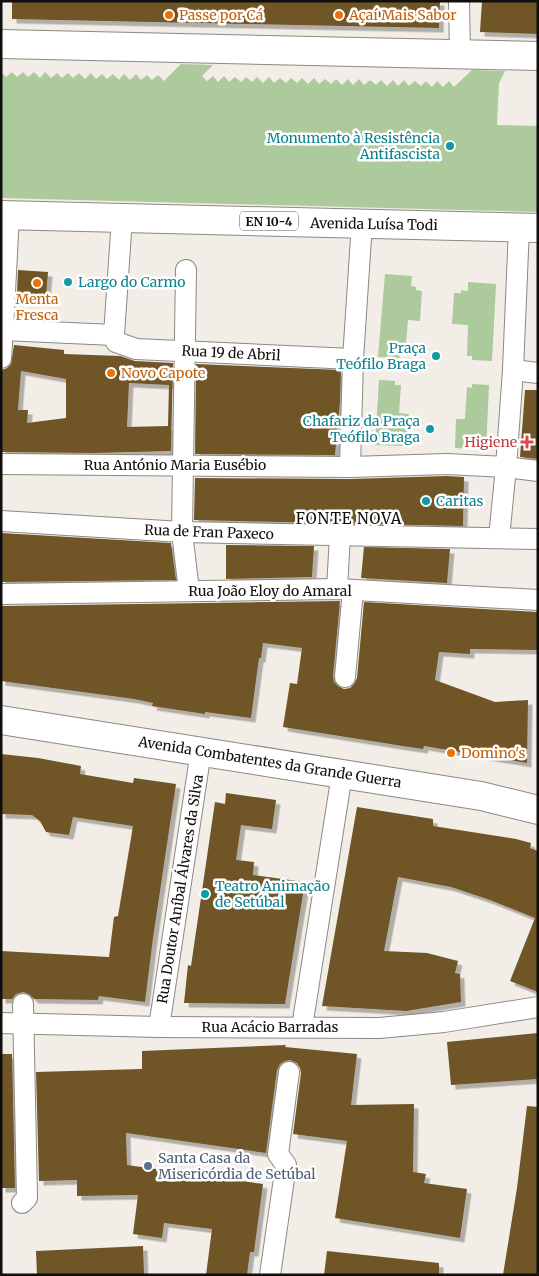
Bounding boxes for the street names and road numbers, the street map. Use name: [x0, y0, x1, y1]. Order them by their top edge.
road number: EN 10-4: [240, 212, 298, 230]
street label: Avenida Luísa Todi: [309, 214, 438, 234]
street label: Rua 19 de Abril: [181, 341, 282, 365]
street label: Rua António Maria Eusébio: [84, 456, 266, 474]
street label: Rua de Fran Paxeco: [144, 521, 274, 543]
street label: Rua João Eloy do Amaral: [188, 582, 352, 600]
street label: Avenida Combatentes da Grande Guerra: [136, 732, 403, 792]
street label: Rua Doutor Aníbal Álvares da Silva: [153, 773, 207, 1005]
street label: Rua Acácio Barradas: [202, 1018, 339, 1036]

